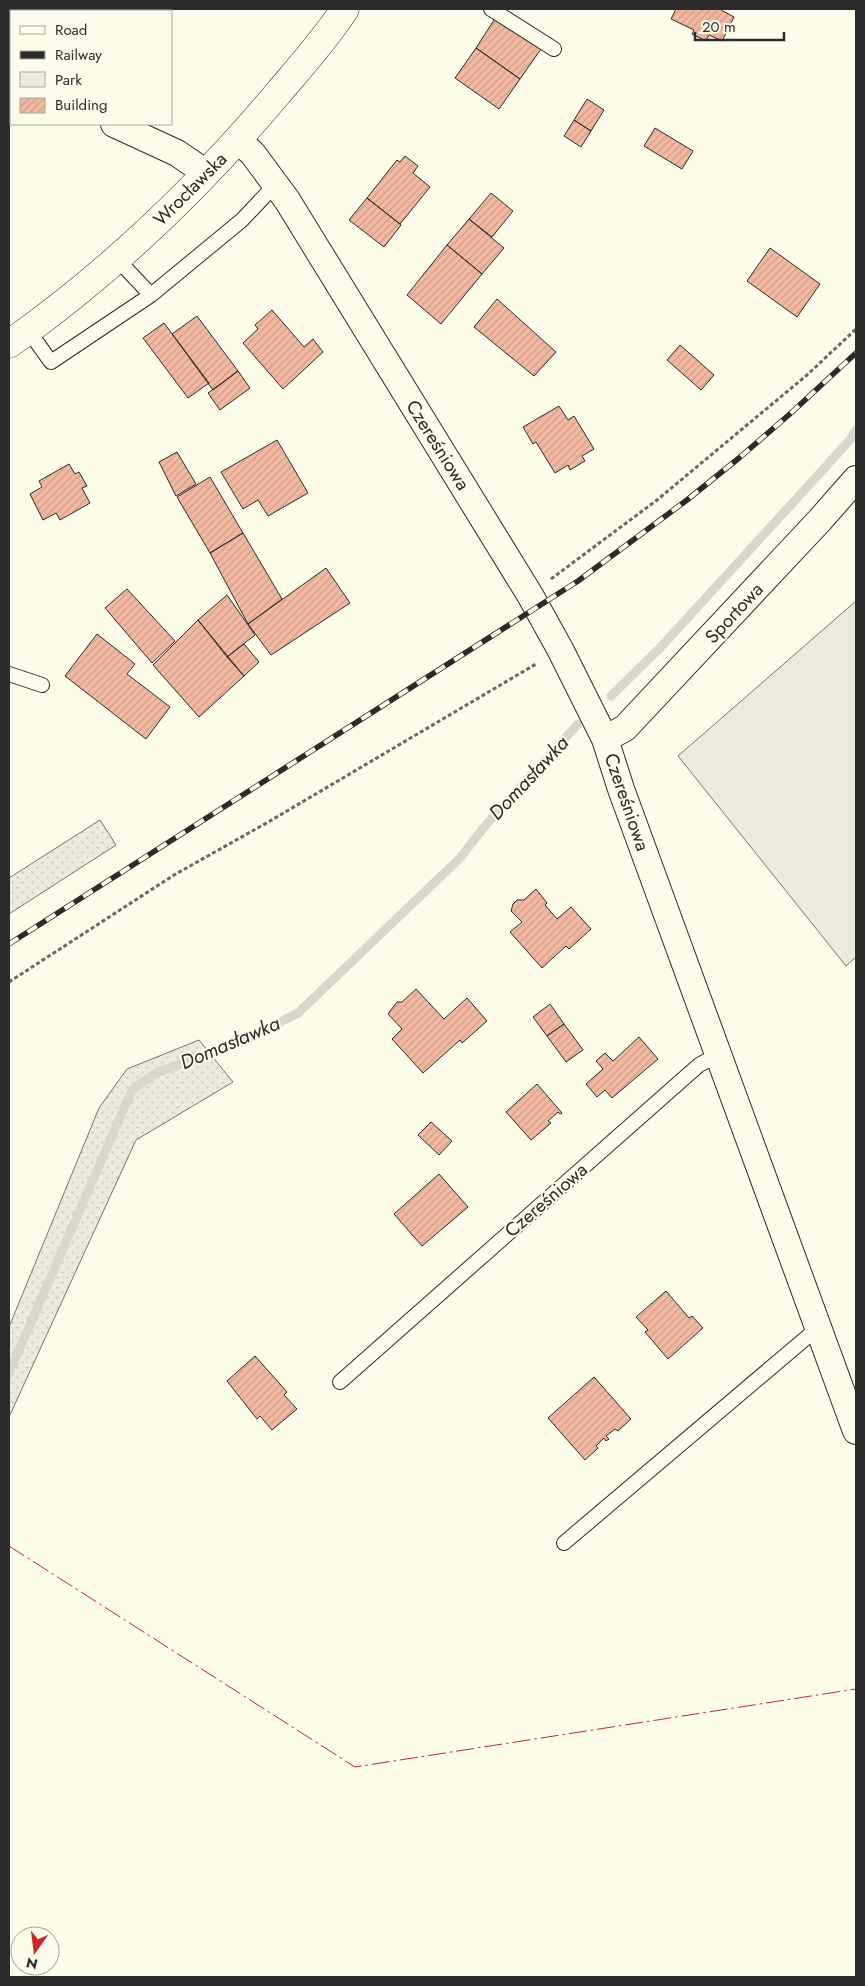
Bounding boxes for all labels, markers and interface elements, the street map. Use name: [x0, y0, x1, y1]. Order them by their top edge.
legend: [10, 10, 172, 125]
scale bar: [695, 10, 784, 42]
text: 20 m: [702, 16, 736, 38]
text: Road: [55, 19, 87, 41]
text: Railway: [55, 44, 102, 66]
text: Park: [55, 69, 82, 91]
text: Building: [55, 94, 107, 116]
street label: Wrocławska: [147, 146, 233, 232]
street label: Czereśniowa: [400, 395, 476, 495]
street label: Sportowa: [699, 576, 769, 650]
water label: Domasławka: [482, 729, 576, 827]
street label: Czereśniowa: [598, 749, 656, 855]
water label: Domasławka: [176, 1009, 284, 1077]
street label: Czereśniowa: [499, 1156, 593, 1244]
north arrow: [10, 1926, 60, 1976]
text: N: [24, 1953, 40, 1975]

